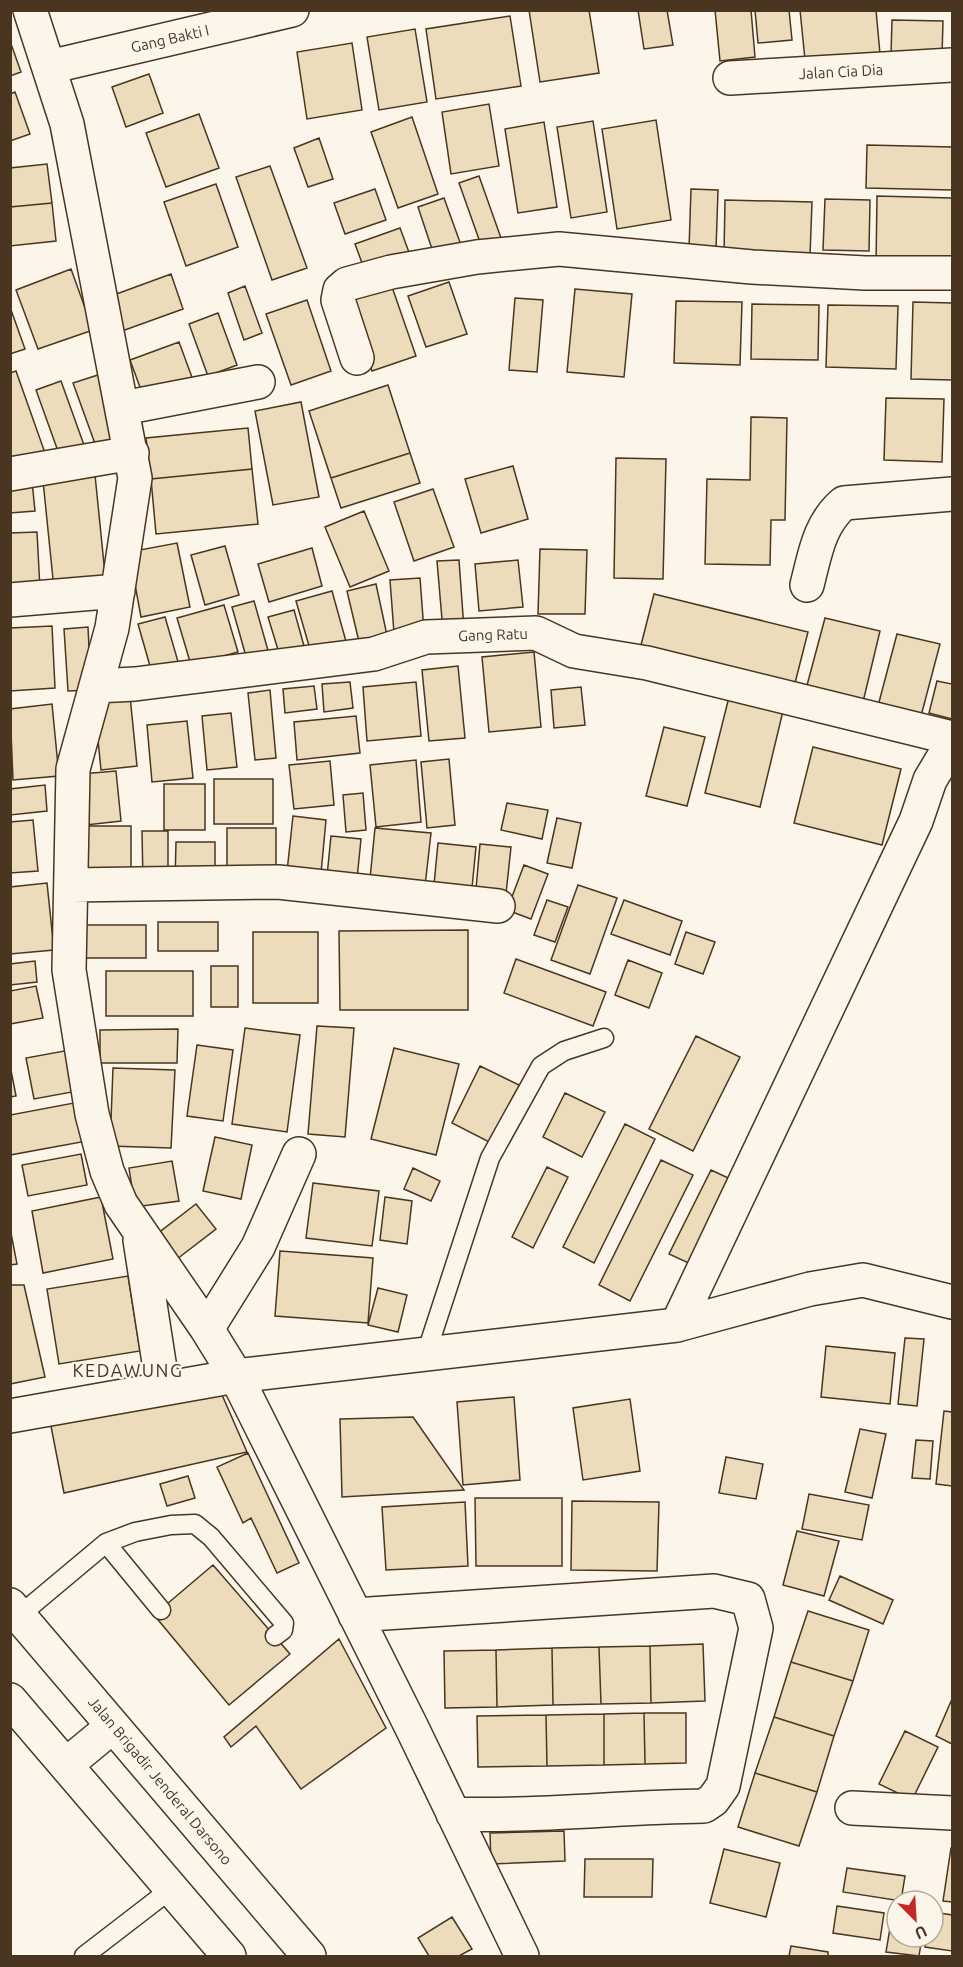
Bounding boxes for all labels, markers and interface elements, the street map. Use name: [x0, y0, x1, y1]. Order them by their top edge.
street label: Gang Bakti I: [129, 21, 211, 56]
street label: Jalan Cia Dia: [798, 61, 884, 82]
street label: Gang Ratu: [458, 625, 528, 644]
district label: KEDAWUNG: [73, 1360, 183, 1380]
street label: Jalan Brigadir Jenderal Darsono: [85, 1693, 236, 1868]
north arrow: [885, 1889, 945, 1949]
text: U: [912, 1922, 930, 1943]

